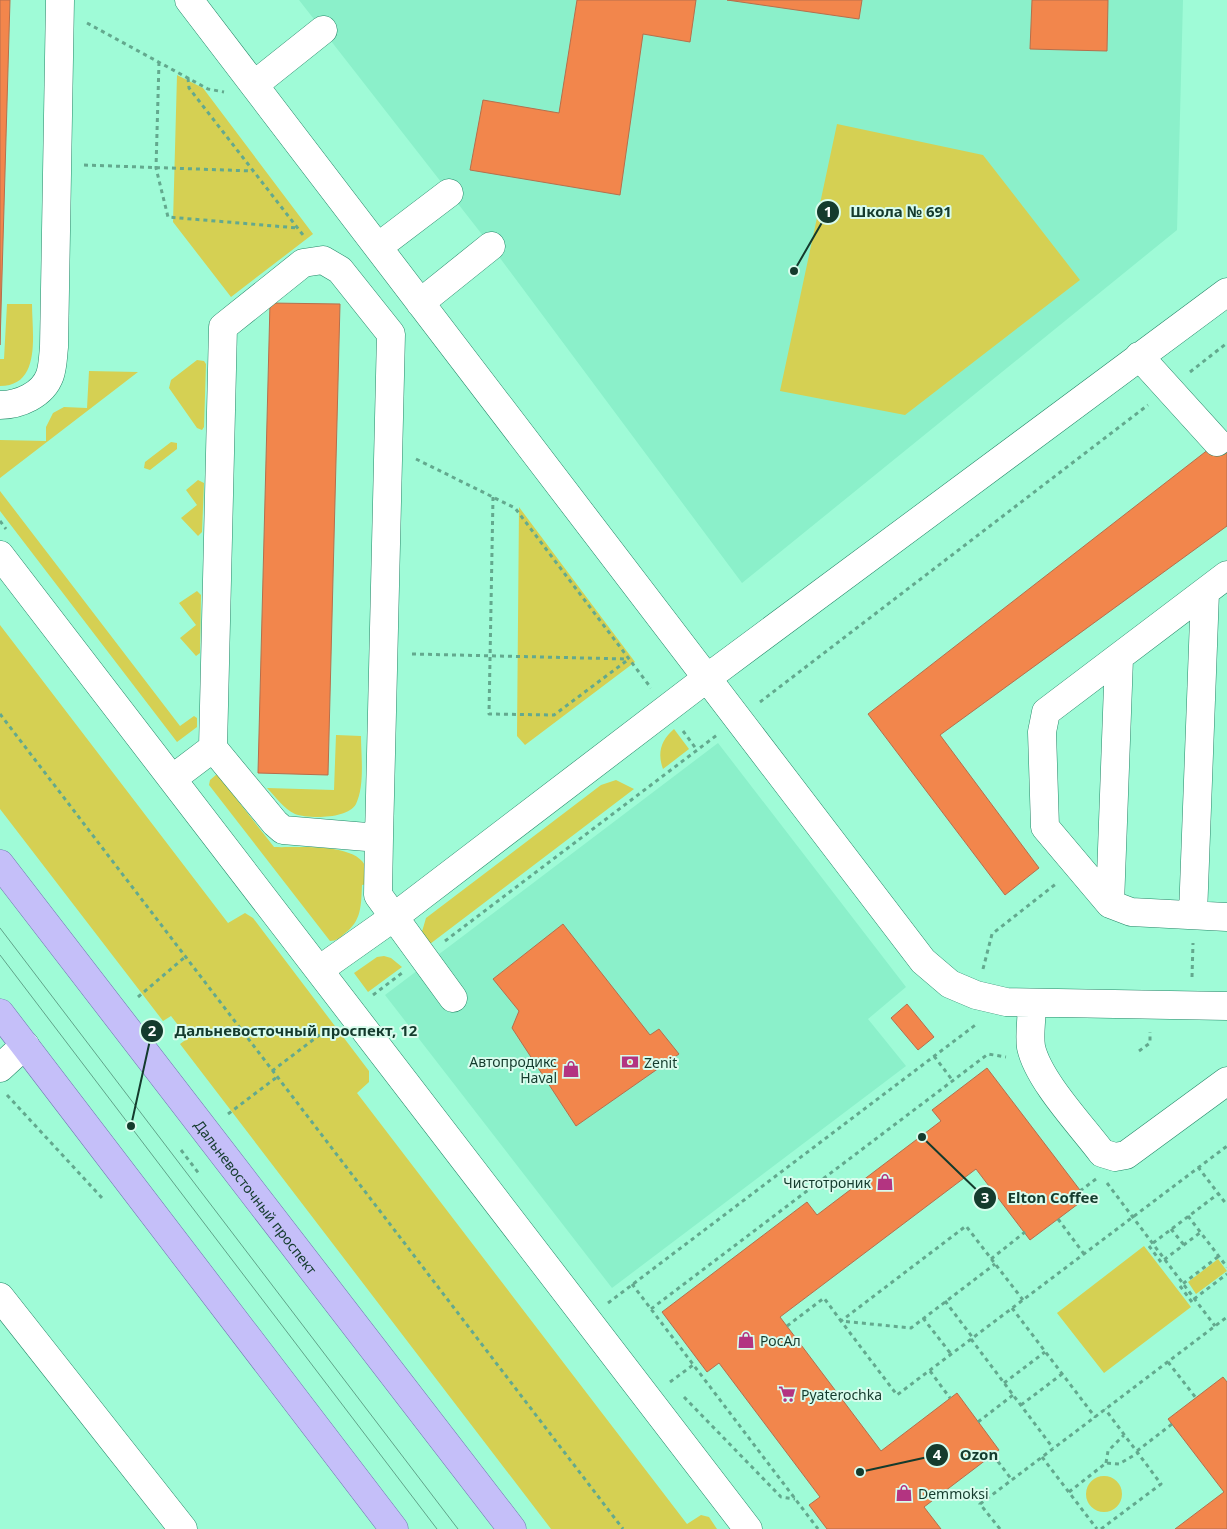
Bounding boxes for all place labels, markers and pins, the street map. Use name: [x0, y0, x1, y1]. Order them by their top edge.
callout: Школа № 691: [816, 197, 962, 227]
callout: Дальневосточный проспект, 12: [139, 1016, 427, 1046]
place label: Автопродикс Haval: [469, 1052, 557, 1087]
bank icon: Zenit: [620, 1052, 640, 1072]
place label: Zenit: [644, 1053, 677, 1072]
shop icon: Автопродикс Haval: [561, 1059, 581, 1079]
shop icon: Чистотроник: [875, 1172, 895, 1192]
place label: Чистотроник: [783, 1173, 872, 1192]
callout: Elton Coffee: [973, 1183, 1108, 1213]
shop icon: РосАл: [736, 1330, 756, 1350]
place label: РосАл: [760, 1331, 801, 1350]
supermarket icon: Pyaterochka: [777, 1384, 797, 1404]
place label: Pyaterochka: [801, 1385, 882, 1404]
callout: Ozon: [924, 1440, 1008, 1470]
shop icon: Demmoksi: [894, 1483, 914, 1503]
place label: Demmoksi: [918, 1484, 989, 1503]

